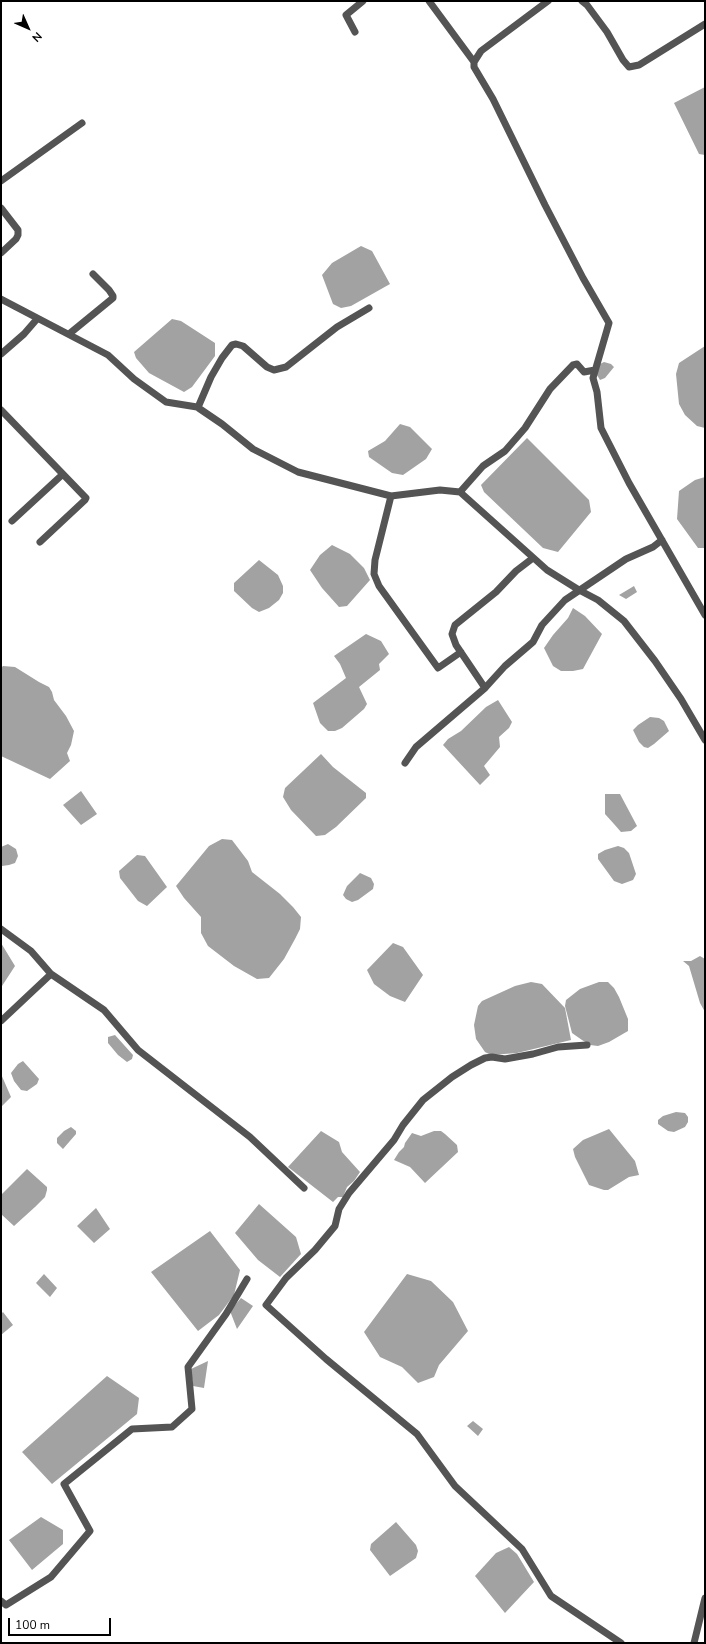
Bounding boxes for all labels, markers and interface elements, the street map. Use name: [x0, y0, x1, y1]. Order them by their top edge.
north arrow: [8, 8, 48, 48]
text: N: [29, 29, 45, 45]
scale bar: [10, 1610, 113, 1636]
text: 100 m: [15, 1617, 50, 1633]

